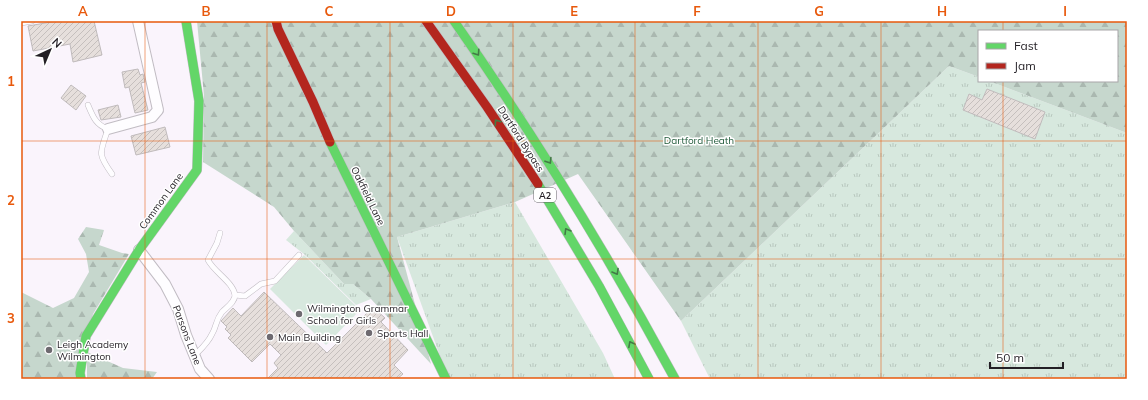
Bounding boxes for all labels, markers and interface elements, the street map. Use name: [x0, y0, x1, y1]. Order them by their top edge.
text: A: [78, 3, 88, 19]
text: B: [202, 3, 211, 19]
text: C: [325, 3, 334, 19]
text: D: [446, 3, 456, 19]
text: E: [570, 3, 578, 19]
text: F: [693, 3, 701, 19]
text: G: [814, 3, 824, 19]
text: H: [937, 3, 947, 19]
text: I: [1063, 3, 1067, 19]
north arrow: [30, 30, 70, 70]
legend: [978, 30, 1118, 82]
text: N: [49, 35, 65, 51]
text: Fast: [1014, 38, 1038, 53]
one-way arrow: [472, 49, 480, 56]
text: Jam: [1014, 58, 1036, 73]
text: 1: [7, 73, 15, 89]
street label: Dartford Bypass: [495, 104, 547, 174]
one-way arrow: [495, 119, 502, 126]
park label: Dartford Heath: [664, 134, 734, 147]
one-way arrow: [544, 157, 552, 164]
street label: Oakfield Lane: [348, 164, 388, 228]
street label: Common Lane: [136, 170, 186, 232]
road number: A2: [534, 188, 556, 202]
text: 2: [7, 192, 15, 208]
one-way arrow: [564, 228, 571, 235]
one-way arrow: [612, 268, 619, 275]
place label: Wilmington Grammar School for Girls: [307, 302, 408, 327]
street label: Parsons Lane: [170, 303, 204, 367]
marker: Wilmington Grammar School for Girls: [294, 309, 304, 319]
text: 3: [7, 310, 15, 326]
place label: Sports Hall: [377, 327, 428, 340]
marker: Sports Hall: [364, 328, 374, 338]
place label: Main Building: [278, 331, 341, 344]
marker: Main Building: [265, 332, 275, 342]
place label: Leigh Academy Wilmington: [57, 338, 129, 363]
one-way arrow: [628, 341, 635, 349]
scale bar: [990, 344, 1063, 370]
marker: Leigh Academy Wilmington: [44, 345, 54, 355]
text: 50 m: [996, 350, 1024, 365]

